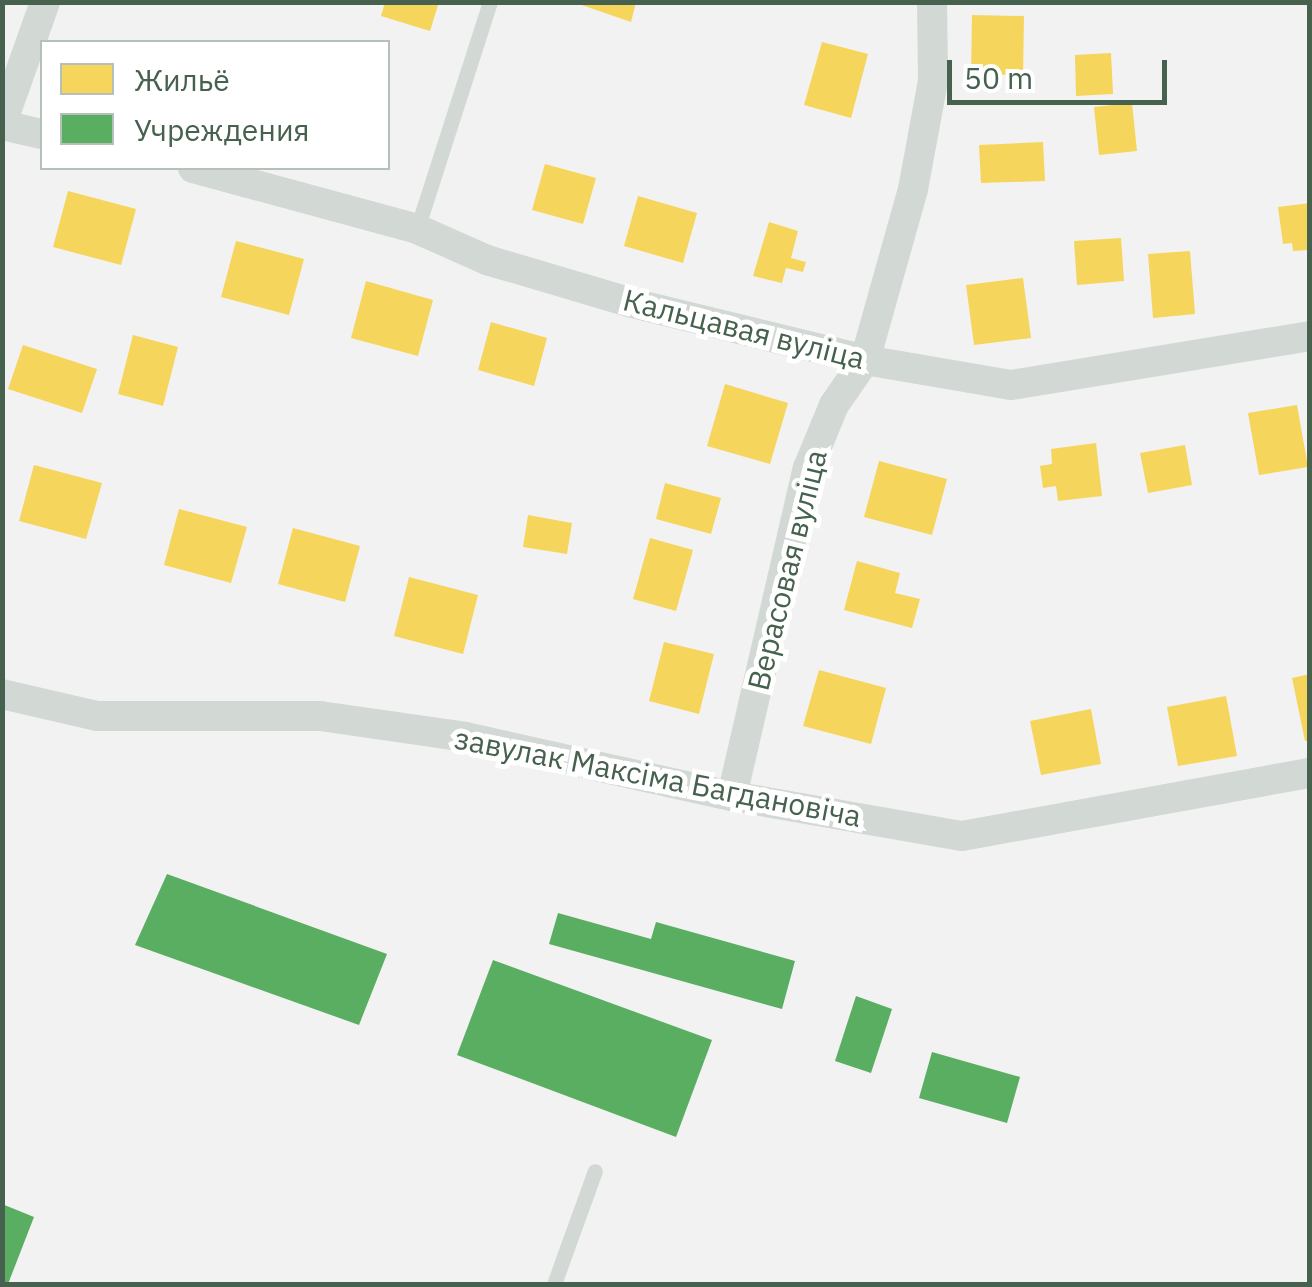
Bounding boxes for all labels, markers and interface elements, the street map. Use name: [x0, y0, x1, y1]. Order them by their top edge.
legend: [40, 40, 390, 170]
scale bar: [952, 40, 1172, 102]
text: 50 m: [964, 58, 1033, 97]
text: Жильё: [134, 60, 230, 99]
text: Учреждения: [134, 110, 310, 149]
street label: Кальцавая вуліца: [619, 282, 869, 376]
street label: Верасовая вуліца: [740, 446, 834, 694]
street label: завулак Максіма Багдановіча: [452, 720, 864, 834]

